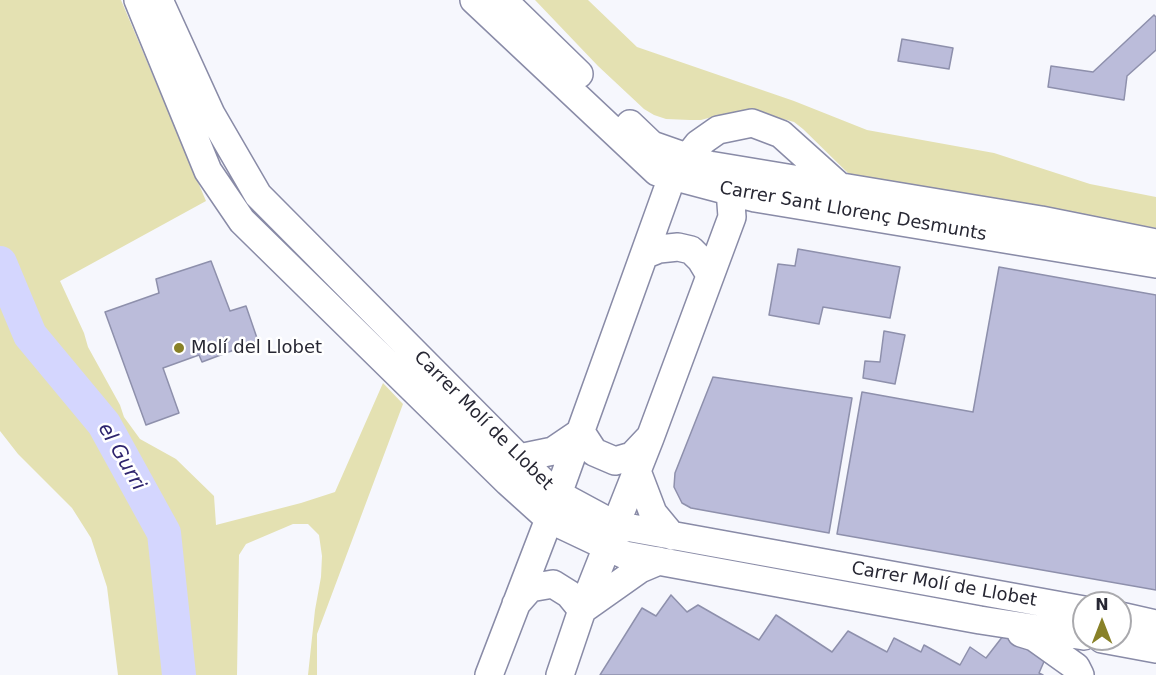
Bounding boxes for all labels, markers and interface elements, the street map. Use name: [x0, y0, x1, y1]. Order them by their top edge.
street label: Carrer Sant Llorenç Desmunts: [718, 178, 988, 246]
place label: Molí del Llobet: [191, 337, 322, 359]
marker: Molí del Llobet: [172, 341, 186, 355]
street label: Carrer Molí de Llobet: [409, 347, 557, 495]
water label: el Gurri: [92, 419, 150, 495]
street label: Carrer Molí de Llobet: [850, 558, 1038, 612]
north arrow: [1072, 591, 1132, 651]
text: N: [1095, 595, 1109, 614]

